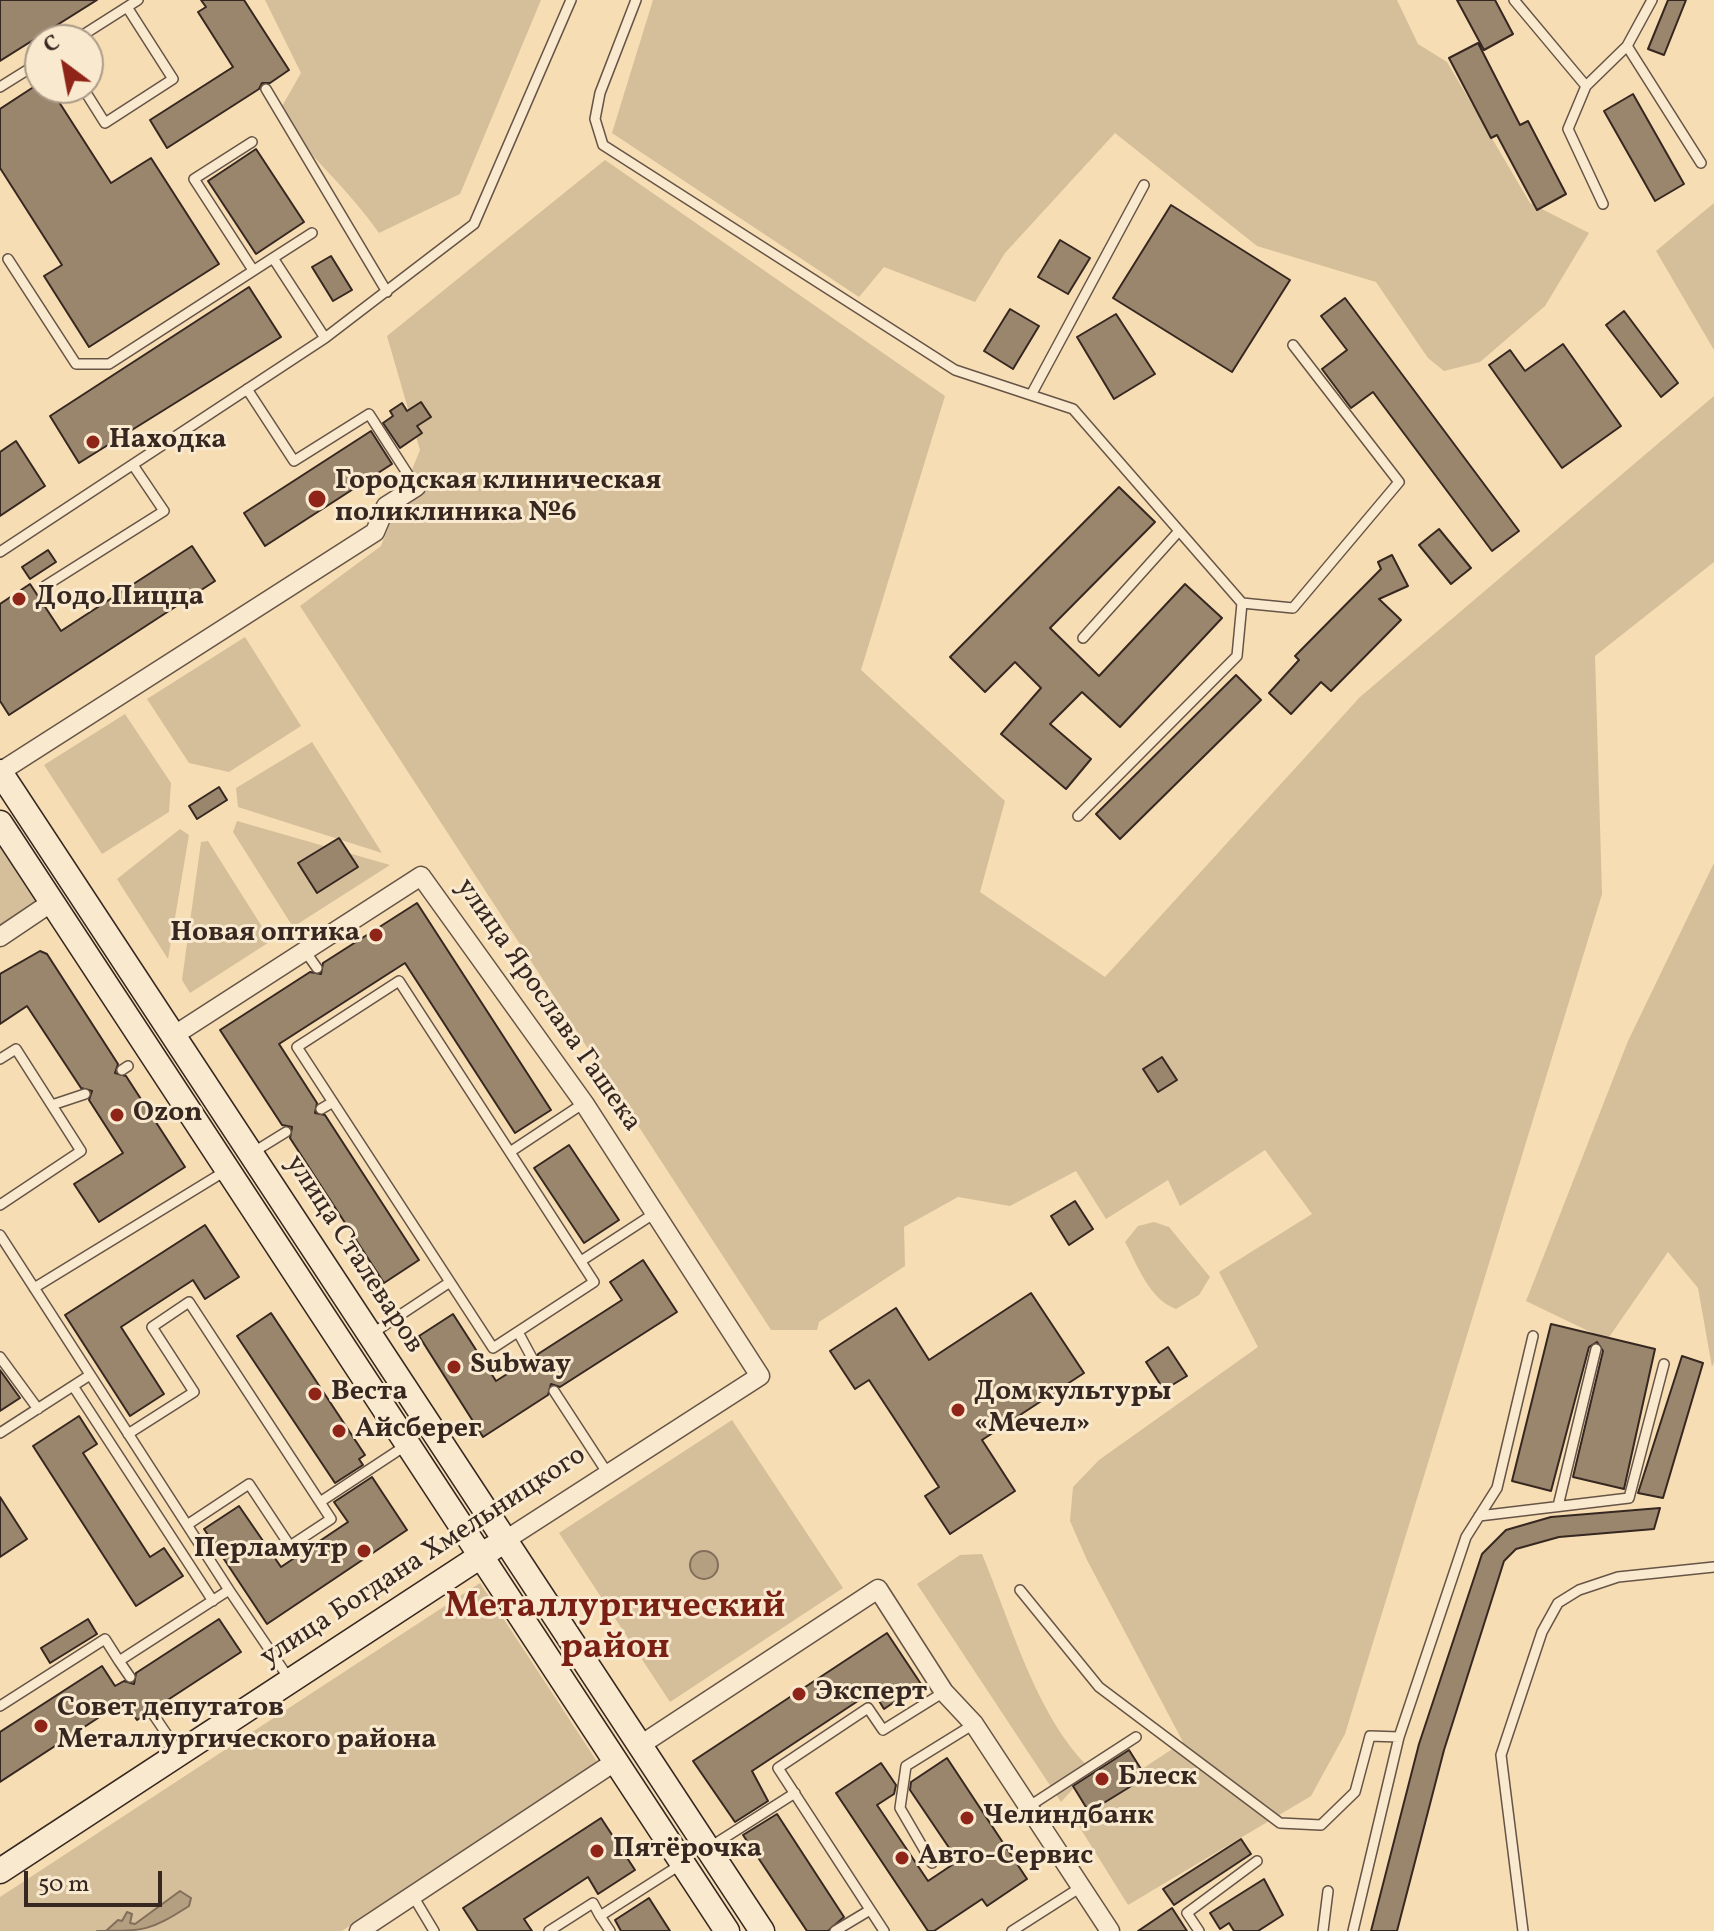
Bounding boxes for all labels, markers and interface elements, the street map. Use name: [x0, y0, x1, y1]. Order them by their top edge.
north arrow: [24, 24, 104, 104]
text: С: [38, 28, 66, 62]
place label: Находка: [109, 425, 227, 459]
marker: Находка: [84, 433, 102, 451]
place label: Городская клиническая поликлиника №6: [335, 466, 661, 532]
marker: Городская клиническая поликлиника №6: [306, 488, 328, 510]
place label: Додо Пицца: [35, 582, 204, 616]
marker: Додо Пицца: [10, 590, 28, 608]
street label: улица Ярослава Гашека: [447, 873, 647, 1139]
place label: Новая оптика: [170, 918, 360, 952]
marker: Новая оптика: [367, 926, 385, 944]
place label: Ozon: [133, 1098, 203, 1132]
marker: Ozon: [108, 1106, 126, 1124]
street label: улица Сталеваров: [276, 1149, 430, 1361]
place label: Subway: [470, 1350, 571, 1384]
marker: Subway: [445, 1358, 463, 1376]
place label: Веста: [331, 1377, 408, 1411]
place label: Дом культуры «Мечел»: [974, 1377, 1171, 1443]
marker: Веста: [306, 1385, 324, 1403]
marker: Дом культуры «Мечел»: [949, 1401, 967, 1419]
place label: Айсберег: [355, 1414, 481, 1448]
marker: Айсберег: [330, 1422, 348, 1440]
street label: улица Богдана Хмельницкого: [255, 1440, 593, 1676]
place label: Перламутр: [194, 1534, 348, 1568]
marker: Перламутр: [355, 1542, 373, 1560]
district label: Металлургический район: [445, 1587, 785, 1672]
place label: Эксперт: [815, 1677, 927, 1711]
marker: Эксперт: [790, 1685, 808, 1703]
place label: Совет депутатов Металлургического района: [57, 1693, 437, 1759]
marker: Совет депутатов Металлургического района: [32, 1717, 50, 1735]
place label: Блеск: [1118, 1762, 1197, 1796]
marker: Блеск: [1093, 1770, 1111, 1788]
place label: Челиндбанк: [983, 1801, 1154, 1835]
marker: Челиндбанк: [958, 1809, 976, 1827]
place label: Пятёрочка: [613, 1834, 762, 1868]
place label: Авто-Сервис: [918, 1841, 1093, 1875]
marker: Пятёрочка: [588, 1842, 606, 1860]
marker: Авто-Сервис: [893, 1849, 911, 1867]
scale bar: [28, 1855, 166, 1905]
text: 50 m: [38, 1868, 90, 1902]

